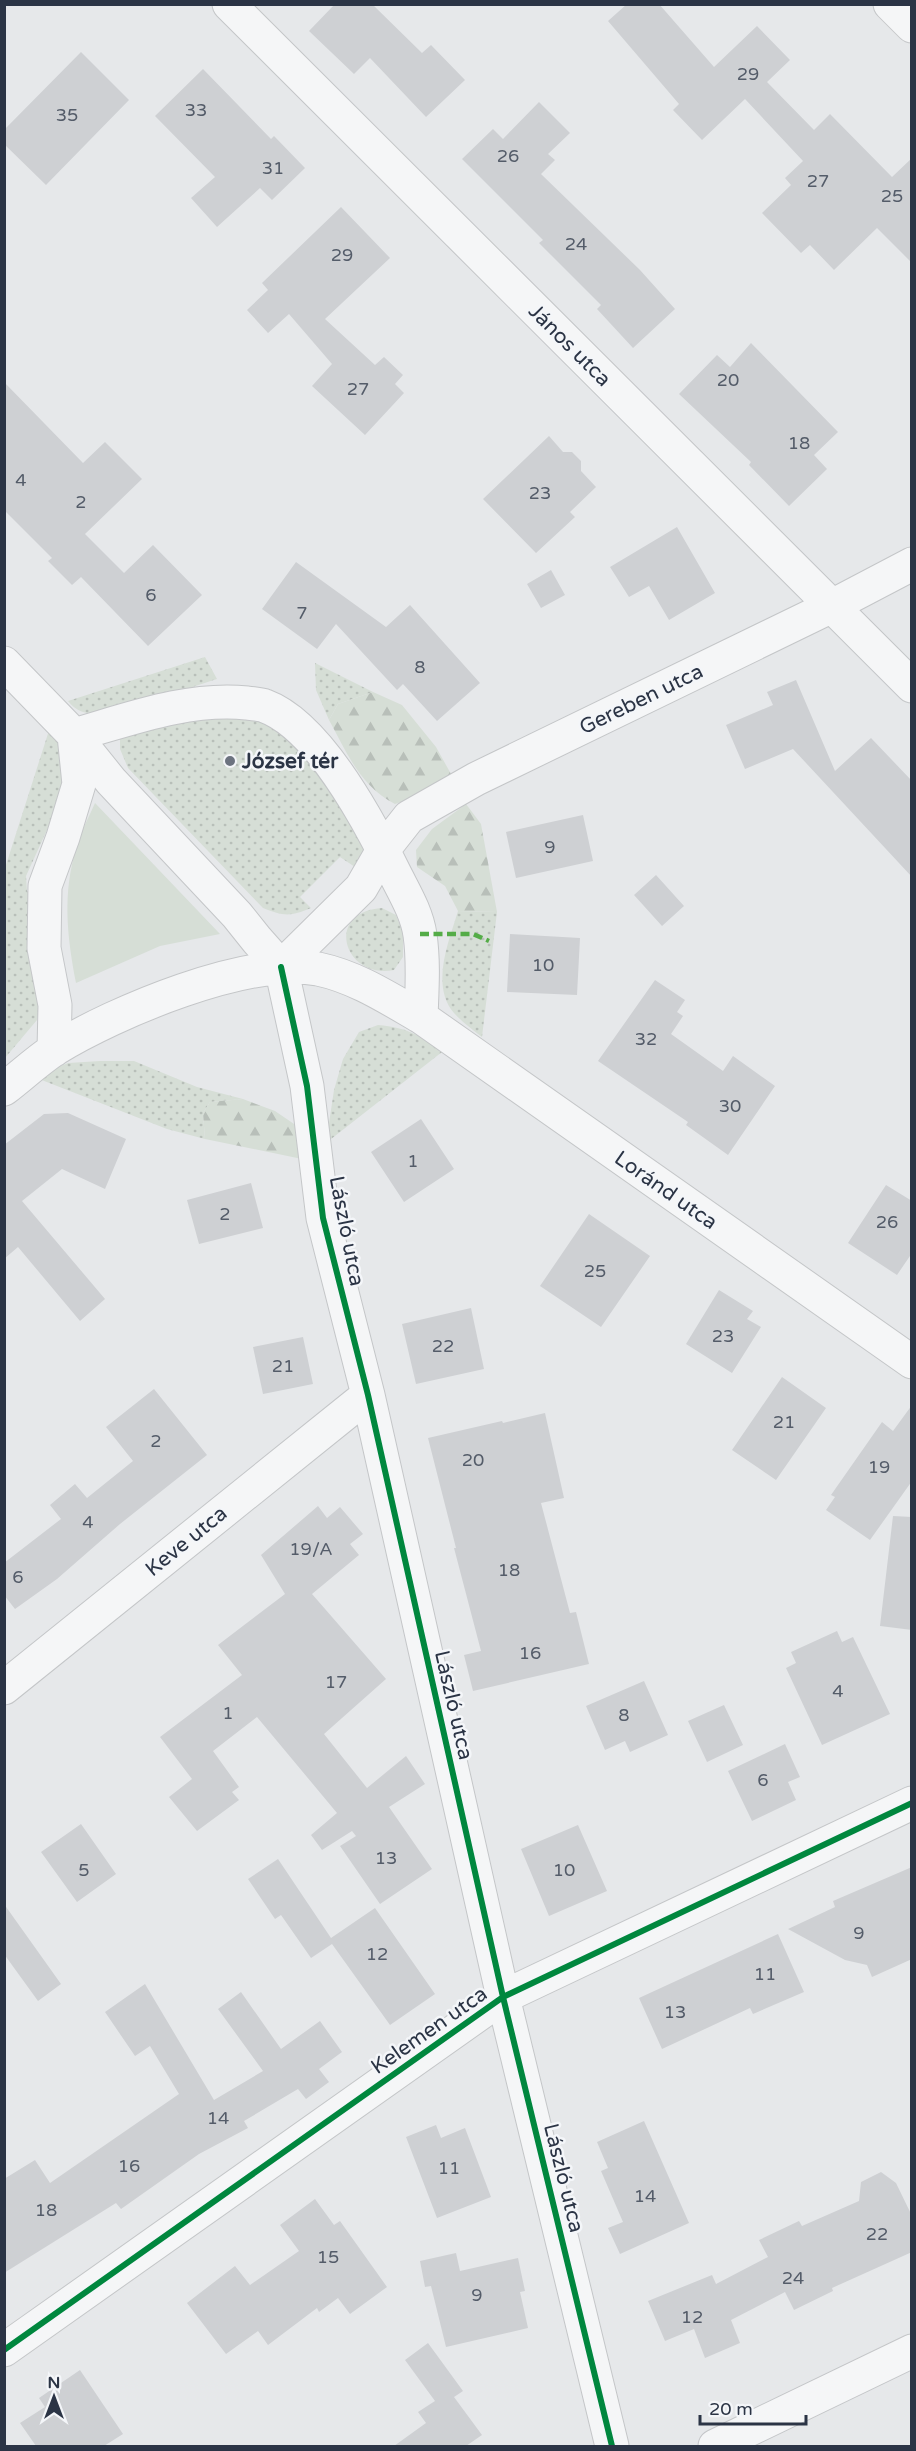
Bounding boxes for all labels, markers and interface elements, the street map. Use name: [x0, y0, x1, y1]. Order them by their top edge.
house number: 29: [737, 63, 759, 85]
house number: 33: [185, 99, 207, 121]
house number: 35: [56, 104, 78, 126]
house number: 26: [497, 145, 519, 167]
house number: 31: [262, 157, 284, 179]
house number: 27: [807, 170, 829, 192]
house number: 25: [881, 185, 903, 207]
house number: 24: [565, 233, 587, 255]
house number: 29: [331, 244, 353, 266]
street label: János utca: [523, 299, 616, 392]
house number: 20: [717, 369, 739, 391]
house number: 27: [347, 378, 369, 400]
house number: 18: [788, 432, 810, 454]
house number: 4: [15, 469, 27, 491]
house number: 23: [529, 482, 551, 504]
house number: 2: [75, 491, 87, 513]
house number: 6: [145, 584, 157, 606]
house number: 7: [296, 602, 308, 624]
house number: 8: [414, 656, 426, 678]
street label: Gereben utca: [575, 659, 707, 740]
place label: József tér: [241, 749, 339, 774]
marker: József tér: [223, 754, 237, 768]
house number: 9: [544, 836, 556, 858]
house number: 10: [532, 954, 554, 976]
house number: 32: [635, 1028, 657, 1050]
house number: 30: [719, 1095, 741, 1117]
street label: Loránd utca: [609, 1146, 722, 1235]
house number: 1: [407, 1150, 419, 1172]
street label: László utca: [324, 1174, 369, 1288]
house number: 2: [219, 1203, 231, 1225]
house number: 26: [876, 1211, 898, 1233]
house number: 25: [584, 1260, 606, 1282]
house number: 23: [712, 1325, 734, 1347]
house number: 22: [432, 1335, 454, 1357]
house number: 21: [272, 1355, 294, 1377]
house number: 21: [773, 1411, 795, 1433]
house number: 2: [150, 1430, 162, 1452]
house number: 20: [462, 1449, 484, 1471]
house number: 19: [868, 1456, 890, 1478]
street label: Keve utca: [140, 1501, 232, 1582]
house number: 4: [82, 1511, 94, 1533]
house number: 19/A: [289, 1538, 333, 1560]
house number: 18: [498, 1559, 520, 1581]
house number: 6: [12, 1566, 24, 1588]
house number: 16: [519, 1642, 541, 1664]
street label: László utca: [429, 1648, 478, 1762]
house number: 17: [325, 1671, 347, 1693]
house number: 4: [832, 1680, 844, 1702]
house number: 1: [222, 1702, 234, 1724]
house number: 8: [618, 1704, 630, 1726]
house number: 6: [757, 1769, 769, 1791]
house number: 13: [375, 1847, 397, 1869]
house number: 5: [78, 1859, 90, 1881]
house number: 10: [553, 1859, 575, 1881]
house number: 9: [853, 1922, 865, 1944]
house number: 12: [366, 1943, 388, 1965]
house number: 11: [754, 1963, 776, 1985]
street label: Kelemen utca: [366, 1981, 492, 2080]
house number: 13: [664, 2001, 686, 2023]
house number: 14: [207, 2107, 229, 2129]
street label: László utca: [538, 2121, 589, 2235]
house number: 16: [118, 2155, 140, 2177]
house number: 11: [438, 2157, 460, 2179]
house number: 14: [634, 2185, 656, 2207]
house number: 18: [35, 2199, 57, 2221]
house number: 22: [866, 2223, 888, 2245]
house number: 15: [317, 2246, 339, 2268]
house number: 24: [782, 2267, 804, 2289]
house number: 9: [471, 2284, 483, 2306]
house number: 12: [681, 2306, 703, 2328]
north arrow: [24, 2367, 84, 2427]
text: N: [48, 2373, 60, 2393]
scale bar: [700, 2388, 806, 2426]
text: 20 m: [709, 2398, 753, 2420]

